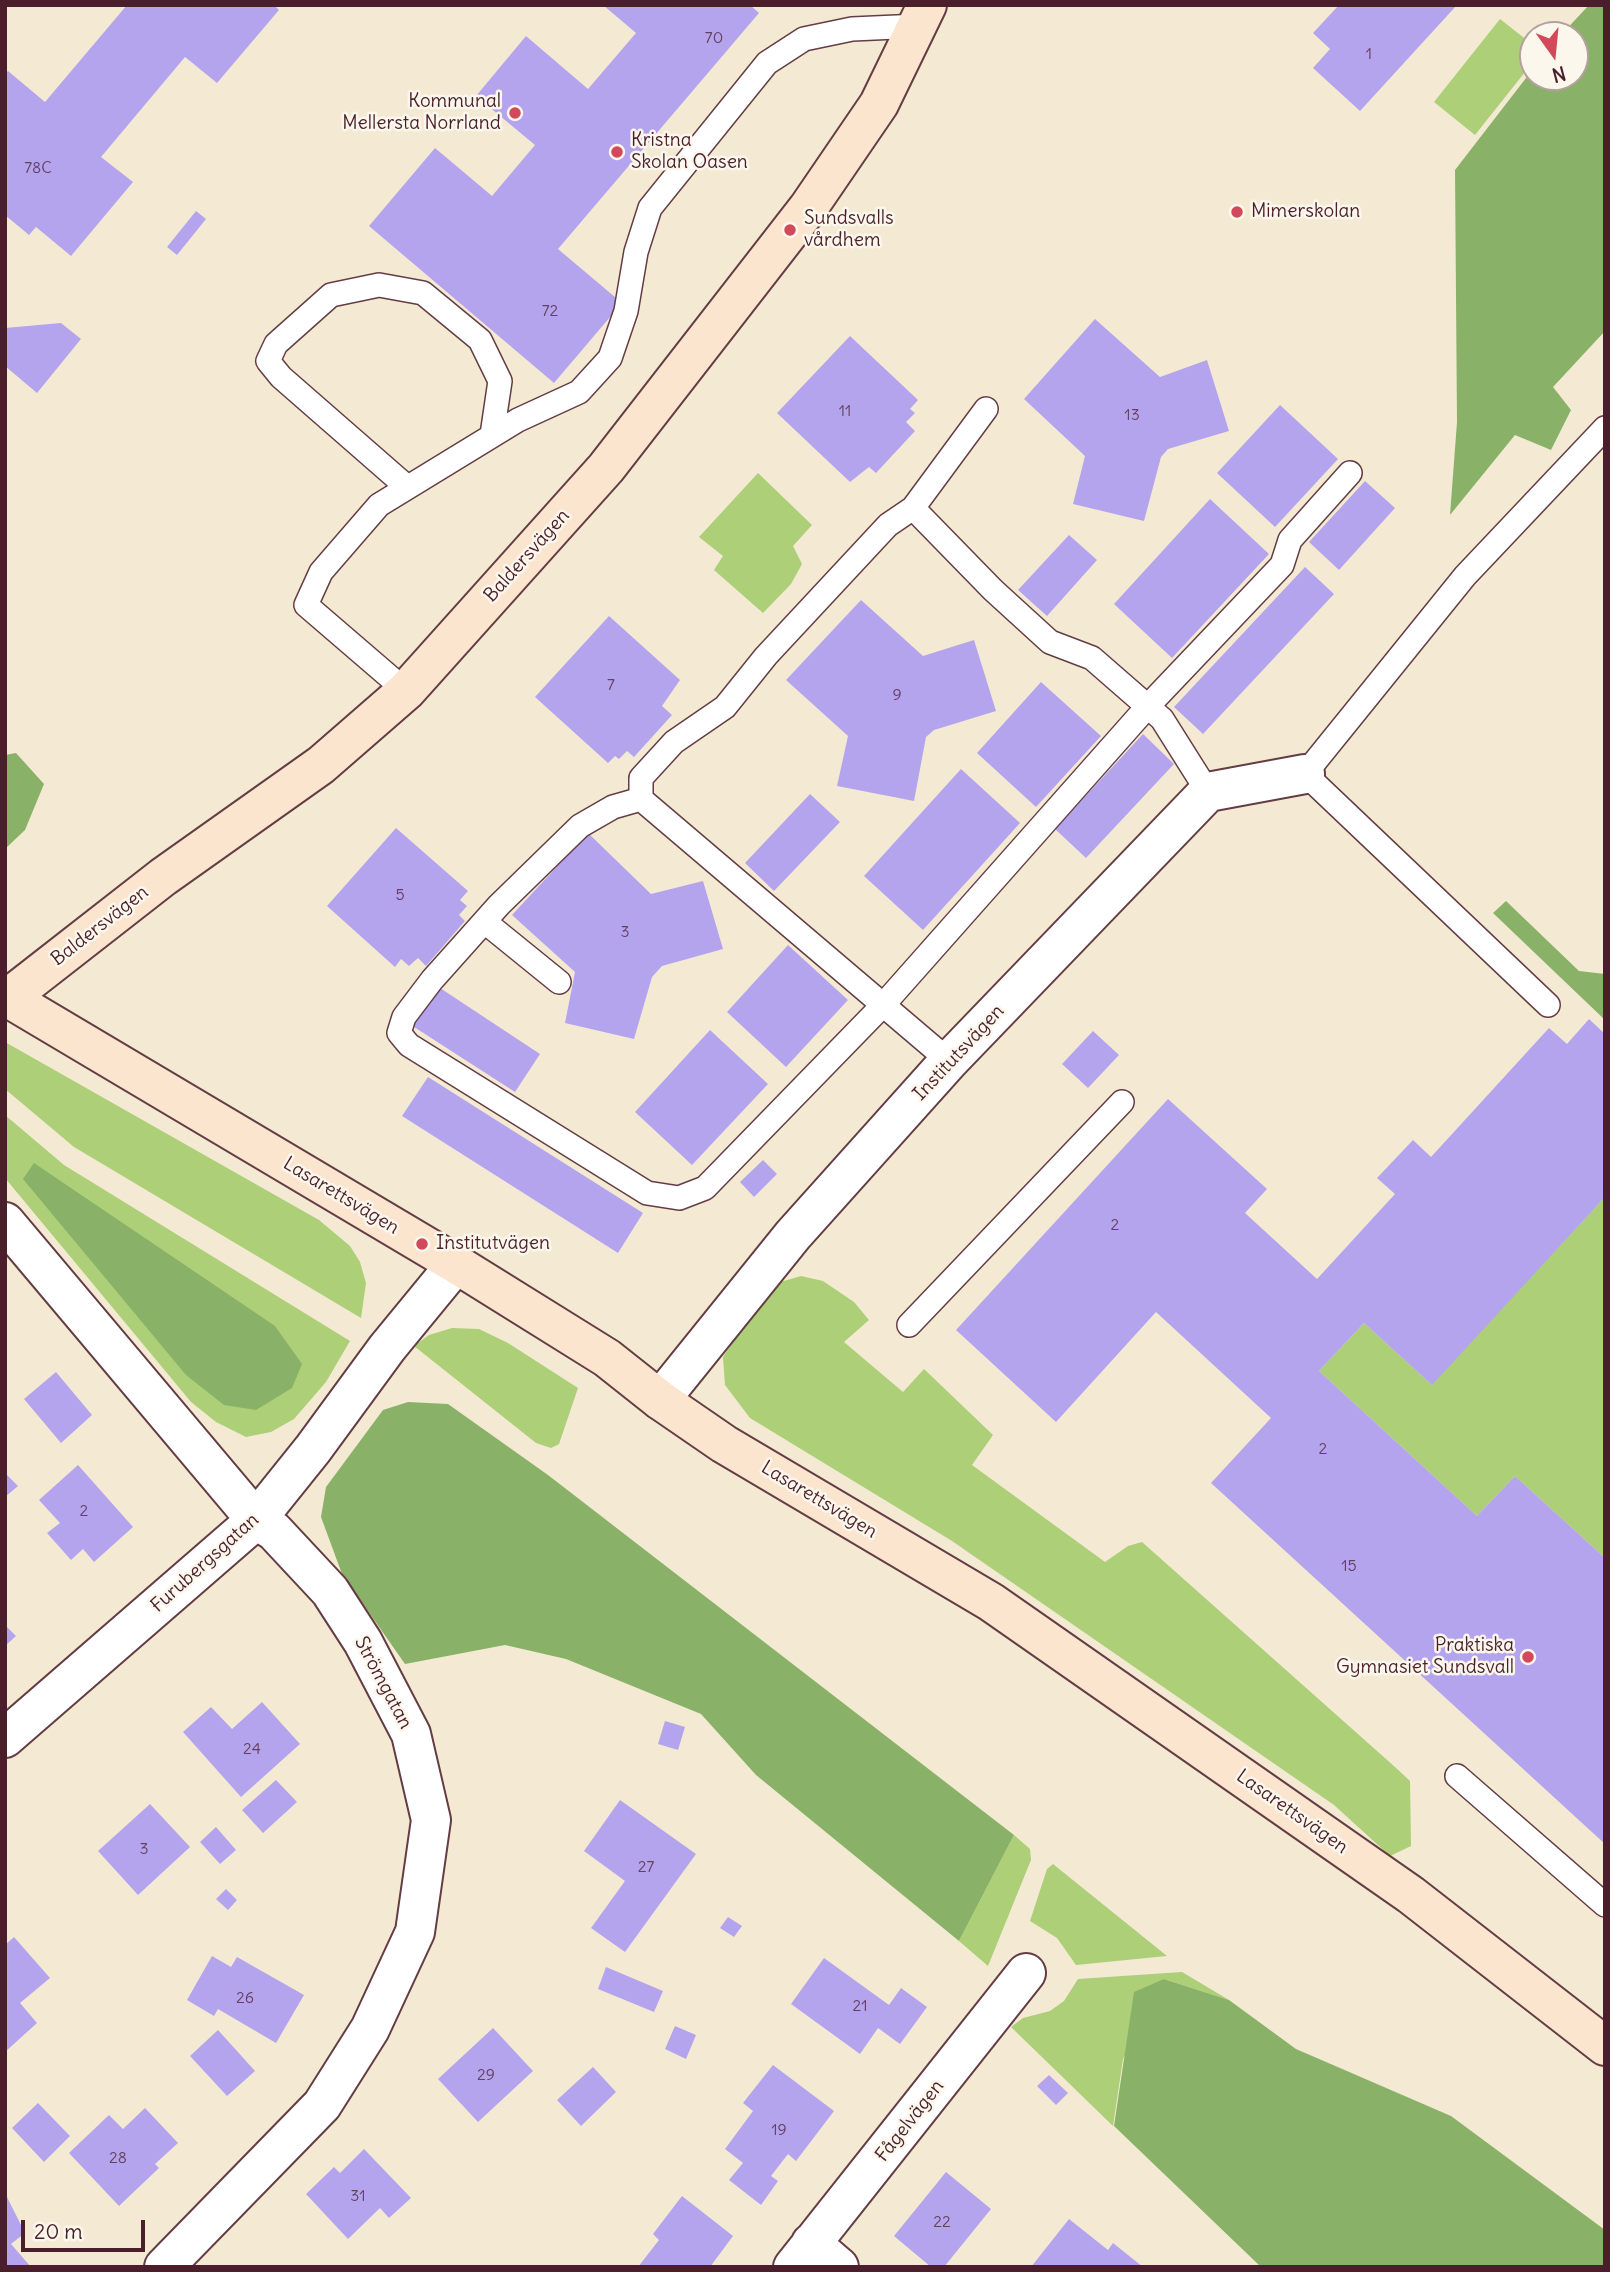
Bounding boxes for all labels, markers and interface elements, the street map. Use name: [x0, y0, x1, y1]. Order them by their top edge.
north arrow: [1519, 21, 1589, 91]
house number: 70: [705, 28, 723, 48]
house number: 1: [1366, 44, 1372, 64]
text: N: [1549, 61, 1568, 88]
place label: Kommunal Mellersta Norrland: [342, 91, 501, 135]
marker: Kommunal Mellersta Norrland: [507, 105, 523, 121]
place label: Kristna Skolan Oasen: [631, 130, 748, 174]
marker: Kristna Skolan Oasen: [609, 144, 625, 160]
house number: 78C: [24, 158, 52, 178]
place label: Mimerskolan: [1251, 201, 1360, 223]
marker: Mimerskolan: [1229, 204, 1245, 220]
place label: Sundsvalls vårdhem: [804, 208, 894, 252]
marker: Sundsvalls vårdhem: [782, 222, 798, 238]
house number: 72: [542, 301, 558, 321]
house number: 11: [839, 401, 851, 421]
house number: 13: [1124, 405, 1140, 425]
street label: Baldersvägen: [479, 505, 575, 607]
house number: 7: [607, 675, 615, 695]
house number: 9: [892, 685, 902, 705]
street label: Baldersvägen: [47, 881, 153, 971]
house number: 5: [395, 885, 405, 905]
house number: 3: [620, 922, 630, 942]
street label: Institutsvägen: [909, 1000, 1009, 1106]
street label: Lasarettsvägen: [279, 1152, 403, 1240]
house number: 2: [1111, 1215, 1119, 1235]
place label: Institutvägen: [436, 1233, 550, 1255]
marker: Institutvägen: [414, 1236, 430, 1252]
house number: 2: [1319, 1439, 1327, 1459]
street label: Lasarettsvägen: [757, 1456, 881, 1544]
house number: 2: [80, 1501, 88, 1521]
street label: Furubergsgatan: [146, 1509, 264, 1617]
house number: 15: [1341, 1556, 1357, 1576]
street label: Strömgatan: [349, 1633, 417, 1733]
place label: Praktiska Gymnasiet Sundsvall: [1336, 1635, 1514, 1679]
marker: Praktiska Gymnasiet Sundsvall: [1520, 1649, 1536, 1665]
house number: 24: [243, 1739, 261, 1759]
street label: Lasarettsvägen: [1232, 1765, 1352, 1859]
house number: 3: [139, 1839, 149, 1859]
house number: 27: [638, 1857, 654, 1877]
house number: 26: [236, 1988, 254, 2008]
house number: 21: [852, 1996, 868, 2016]
house number: 29: [477, 2065, 495, 2085]
street label: Fågelvägen: [871, 2076, 949, 2166]
house number: 19: [771, 2120, 787, 2140]
house number: 28: [109, 2148, 127, 2168]
house number: 31: [350, 2186, 366, 2206]
scale bar: [24, 2206, 149, 2250]
house number: 22: [933, 2212, 951, 2232]
text: 20 m: [34, 2218, 83, 2245]

